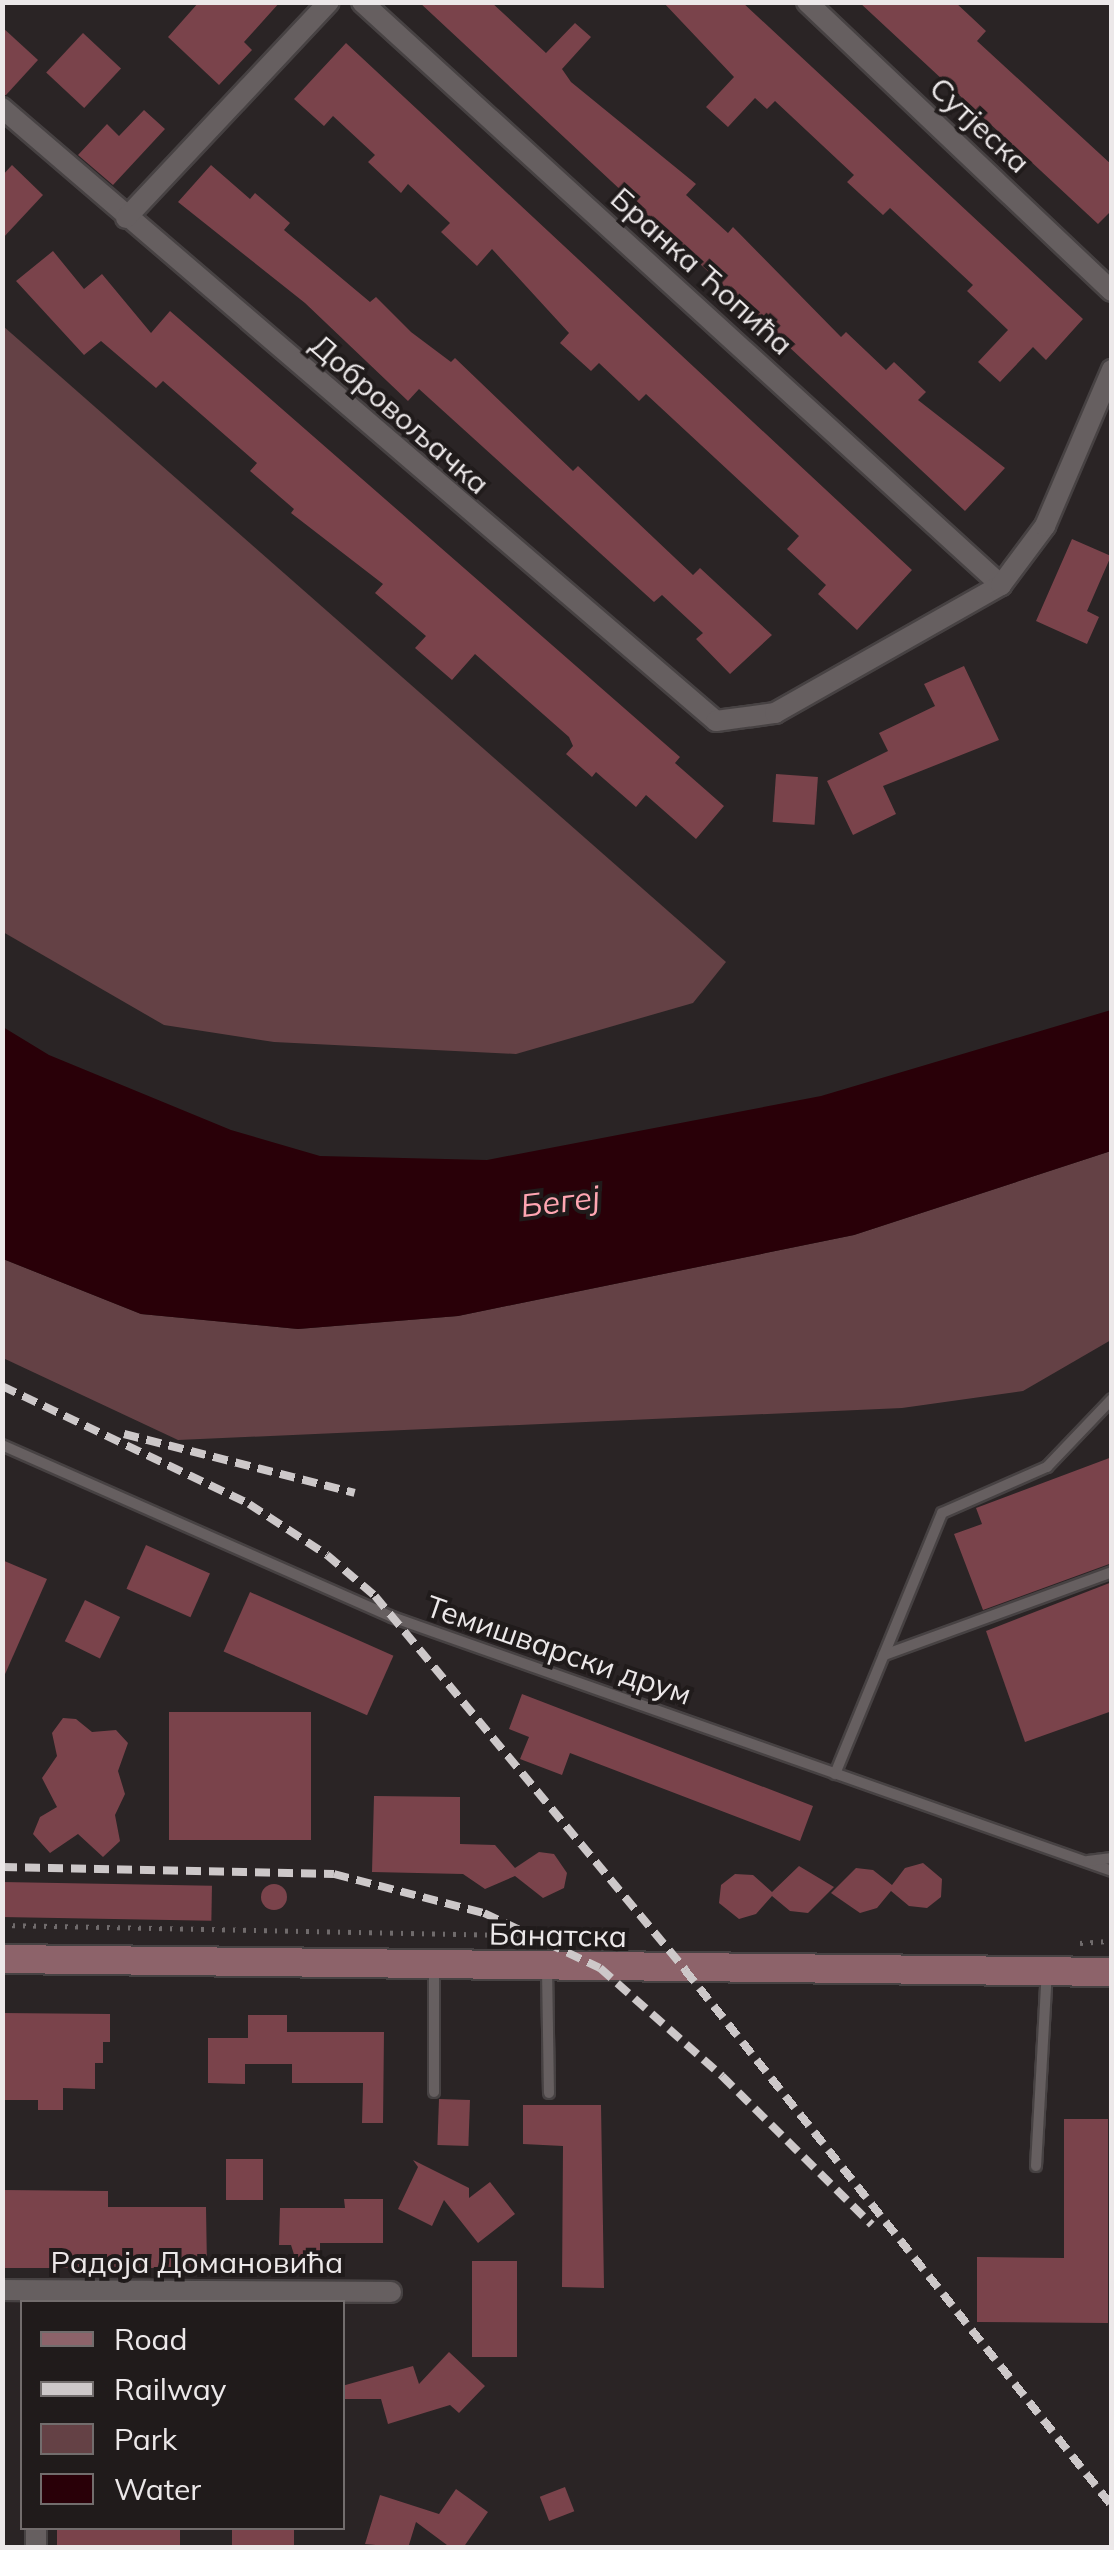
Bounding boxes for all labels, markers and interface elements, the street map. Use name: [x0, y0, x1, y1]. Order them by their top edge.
street label: Сутјеска: [923, 70, 1037, 180]
street label: Бранка Ћопића: [604, 180, 800, 362]
street label: Добровољачка: [303, 327, 497, 501]
water label: Бегеј: [518, 1177, 602, 1225]
street label: Темишварски друм: [422, 1588, 696, 1712]
street label: Банатска: [489, 1916, 627, 1954]
street label: Радоја Домановића: [51, 2244, 343, 2280]
legend: [20, 2300, 345, 2530]
text: Road: [114, 2320, 188, 2358]
text: Railway: [114, 2370, 227, 2408]
text: Park: [114, 2420, 177, 2458]
text: Water: [114, 2470, 201, 2508]

